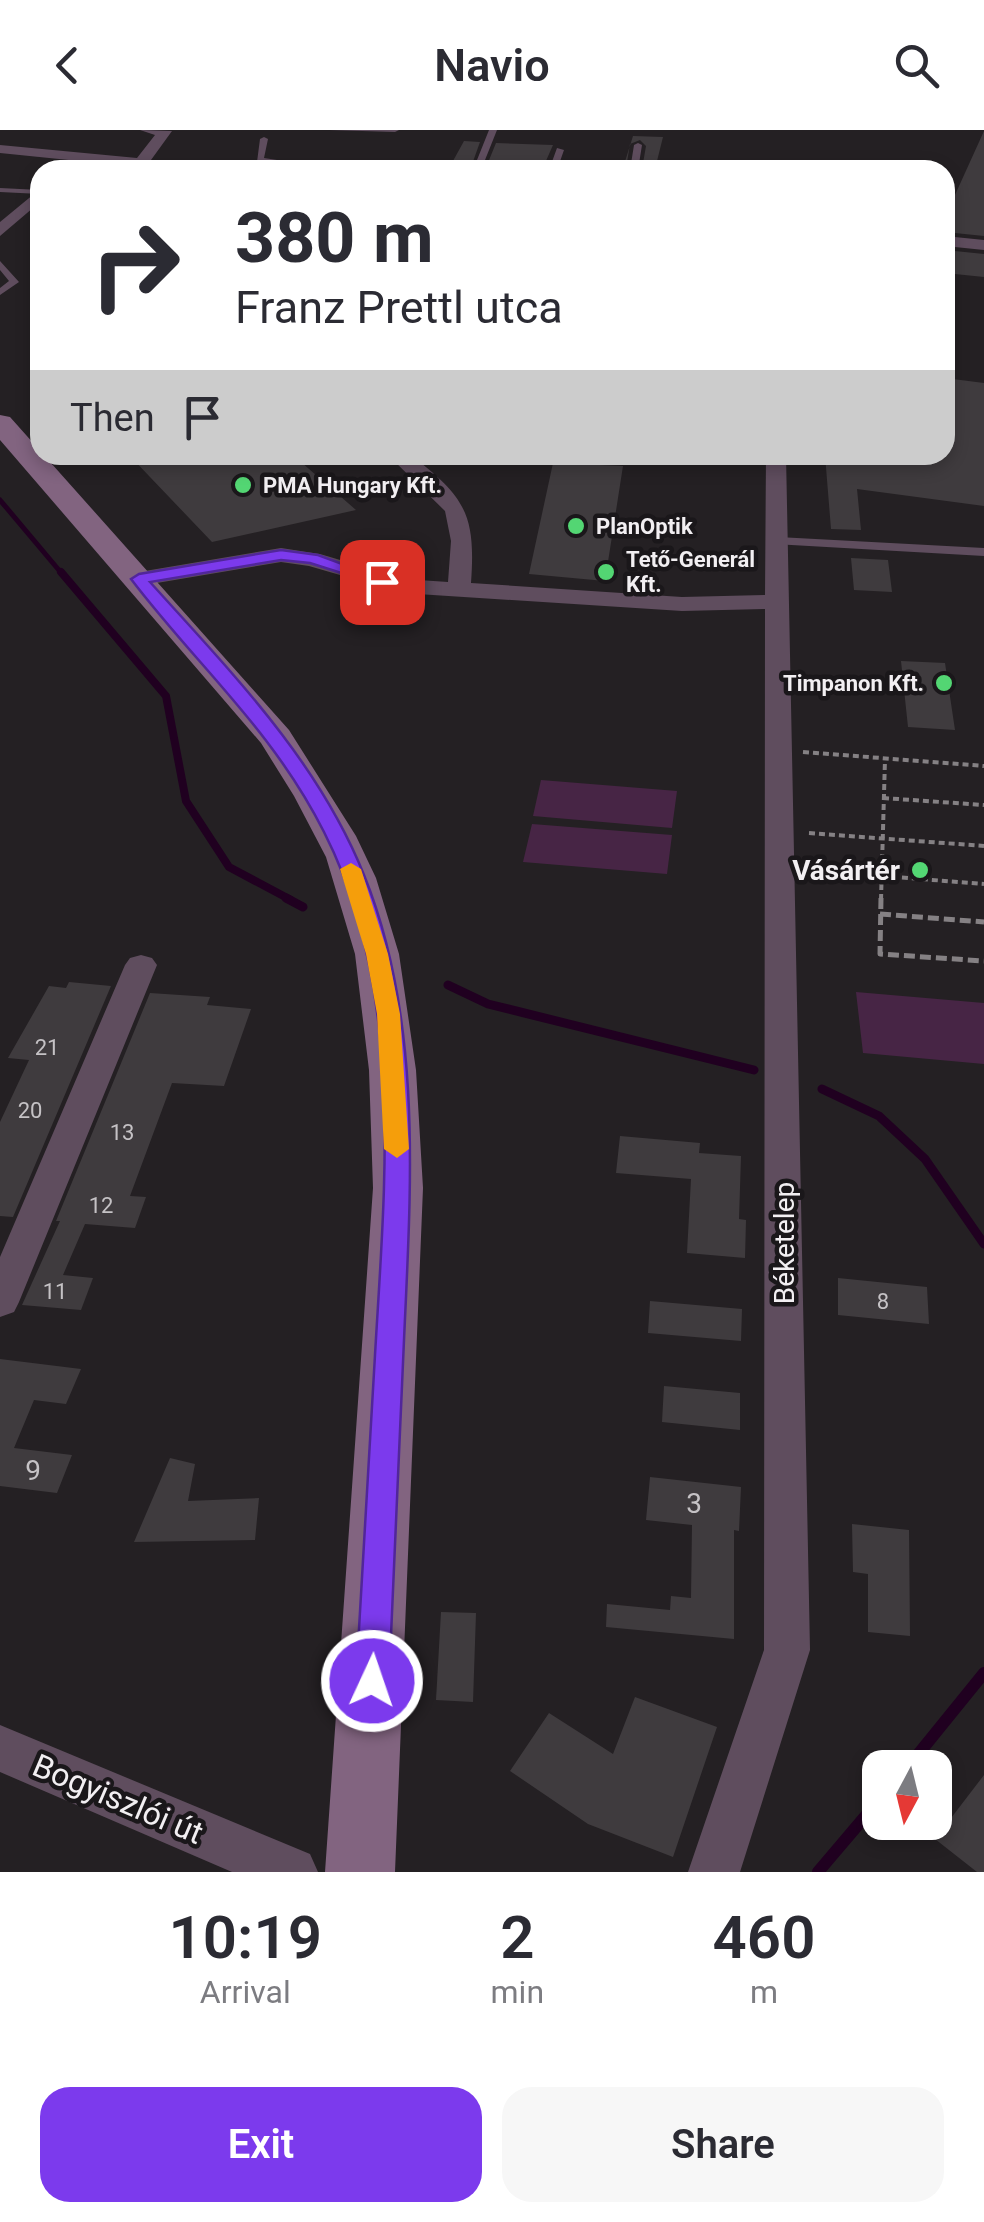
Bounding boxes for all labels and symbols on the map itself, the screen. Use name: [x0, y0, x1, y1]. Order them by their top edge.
place label: PMA Hungary Kft.: [263, 473, 442, 498]
marker: PMA Hungary Kft.: [232, 474, 254, 496]
place label: PlanOptik: [596, 514, 693, 539]
marker: PlanOptik: [565, 515, 587, 537]
pin: [340, 540, 425, 625]
place label: Tető-Generál Kft.: [626, 547, 755, 597]
marker: Tető-Generál Kft.: [595, 561, 617, 583]
place label: Timpanon Kft.: [783, 671, 924, 696]
marker: Timpanon Kft.: [933, 672, 955, 694]
place label: Vásártér: [792, 854, 900, 887]
marker: Vásártér: [909, 859, 931, 881]
house number: 21: [35, 1035, 59, 1060]
house number: 20: [18, 1098, 42, 1123]
house number: 13: [110, 1120, 134, 1145]
street label: Béketelep: [768, 1182, 801, 1304]
house number: 12: [89, 1193, 113, 1218]
house number: 11: [43, 1279, 67, 1304]
house number: 8: [877, 1289, 889, 1314]
house number: 9: [25, 1454, 41, 1487]
house number: 3: [686, 1487, 702, 1520]
position arrow: [320, 1629, 424, 1733]
street label: Bogyiszlói út: [27, 1746, 209, 1852]
north arrow: [862, 1750, 952, 1840]

